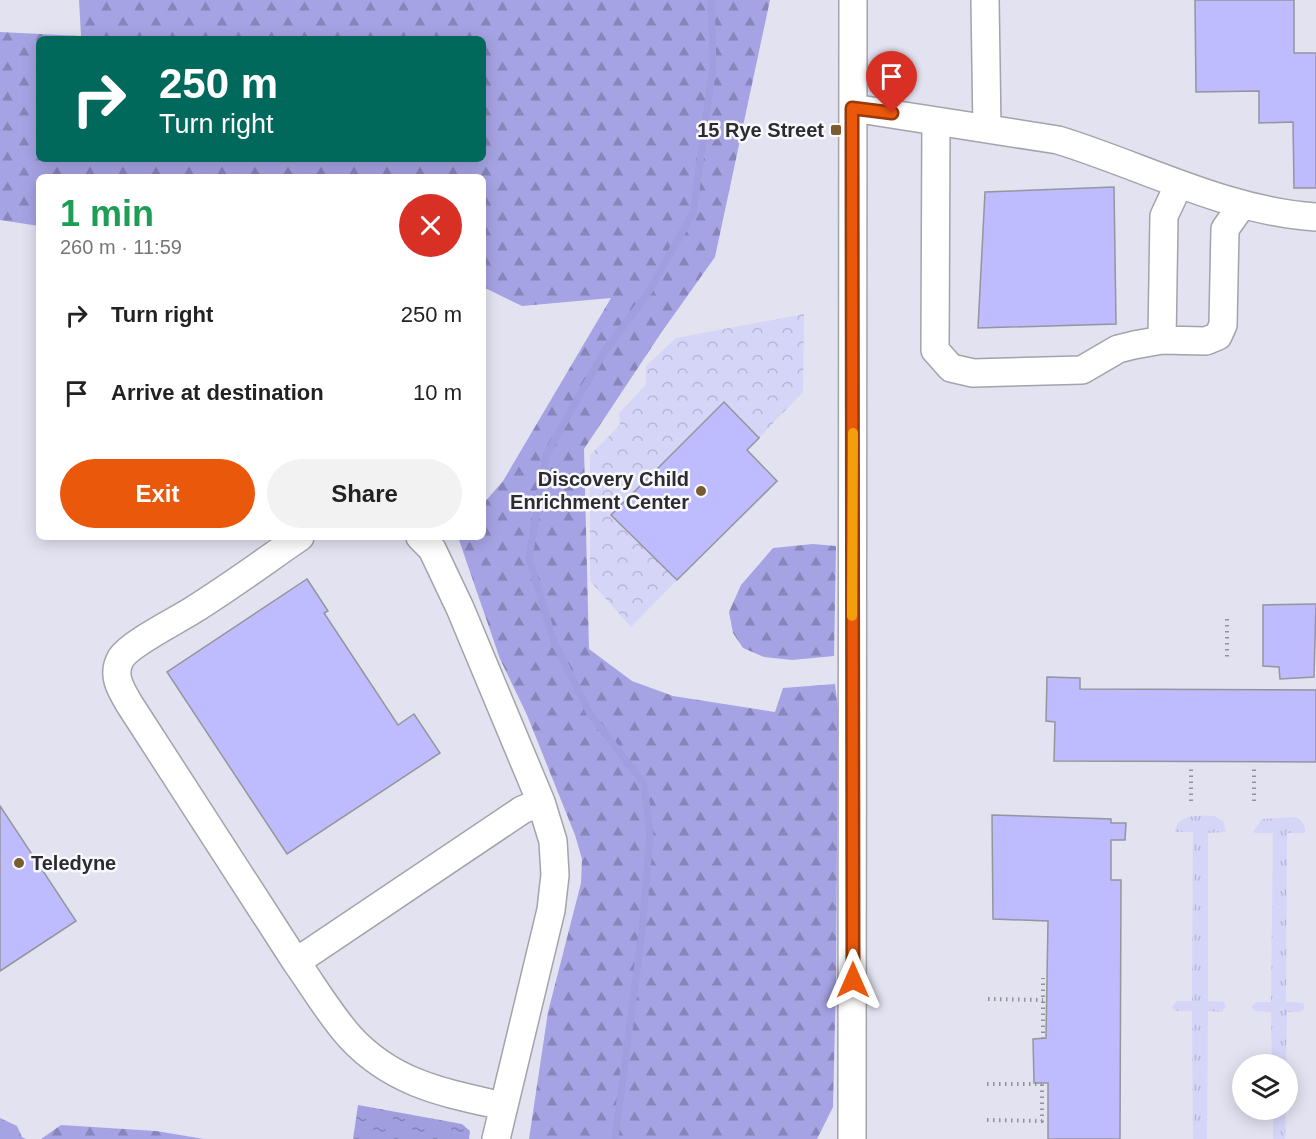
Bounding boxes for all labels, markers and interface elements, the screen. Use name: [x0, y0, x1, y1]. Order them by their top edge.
pin: [866, 51, 917, 113]
icon: right: [60, 60, 138, 138]
text: 250 m: [159, 60, 278, 107]
icon: arrive: [875, 60, 908, 93]
text: Turn right: [159, 109, 274, 139]
place label: 15 Rye Street: [697, 119, 824, 141]
marker: 15 Rye Street: [829, 123, 843, 137]
text: 1 min: [60, 193, 154, 234]
button: close: [399, 194, 462, 257]
text: 260 m · 11:59: [60, 236, 182, 258]
icon: right: [60, 299, 93, 332]
text: Turn right: [111, 302, 213, 327]
text: 250 m: [401, 302, 462, 327]
icon: arrive: [60, 377, 93, 410]
text: Arrive at destination: [111, 380, 324, 405]
text: 10 m: [413, 380, 462, 405]
button: Exit: [60, 459, 255, 528]
button: Share: [267, 459, 462, 528]
place label: Discovery Child Enrichment Center: [510, 468, 689, 513]
marker: Discovery Child Enrichment Center: [694, 484, 708, 498]
place label: Teledyne: [31, 852, 116, 874]
marker: Teledyne: [12, 856, 26, 870]
position arrow: [821, 948, 885, 1012]
map controls: [1232, 1054, 1298, 1120]
button: layers: [1232, 1054, 1298, 1120]

